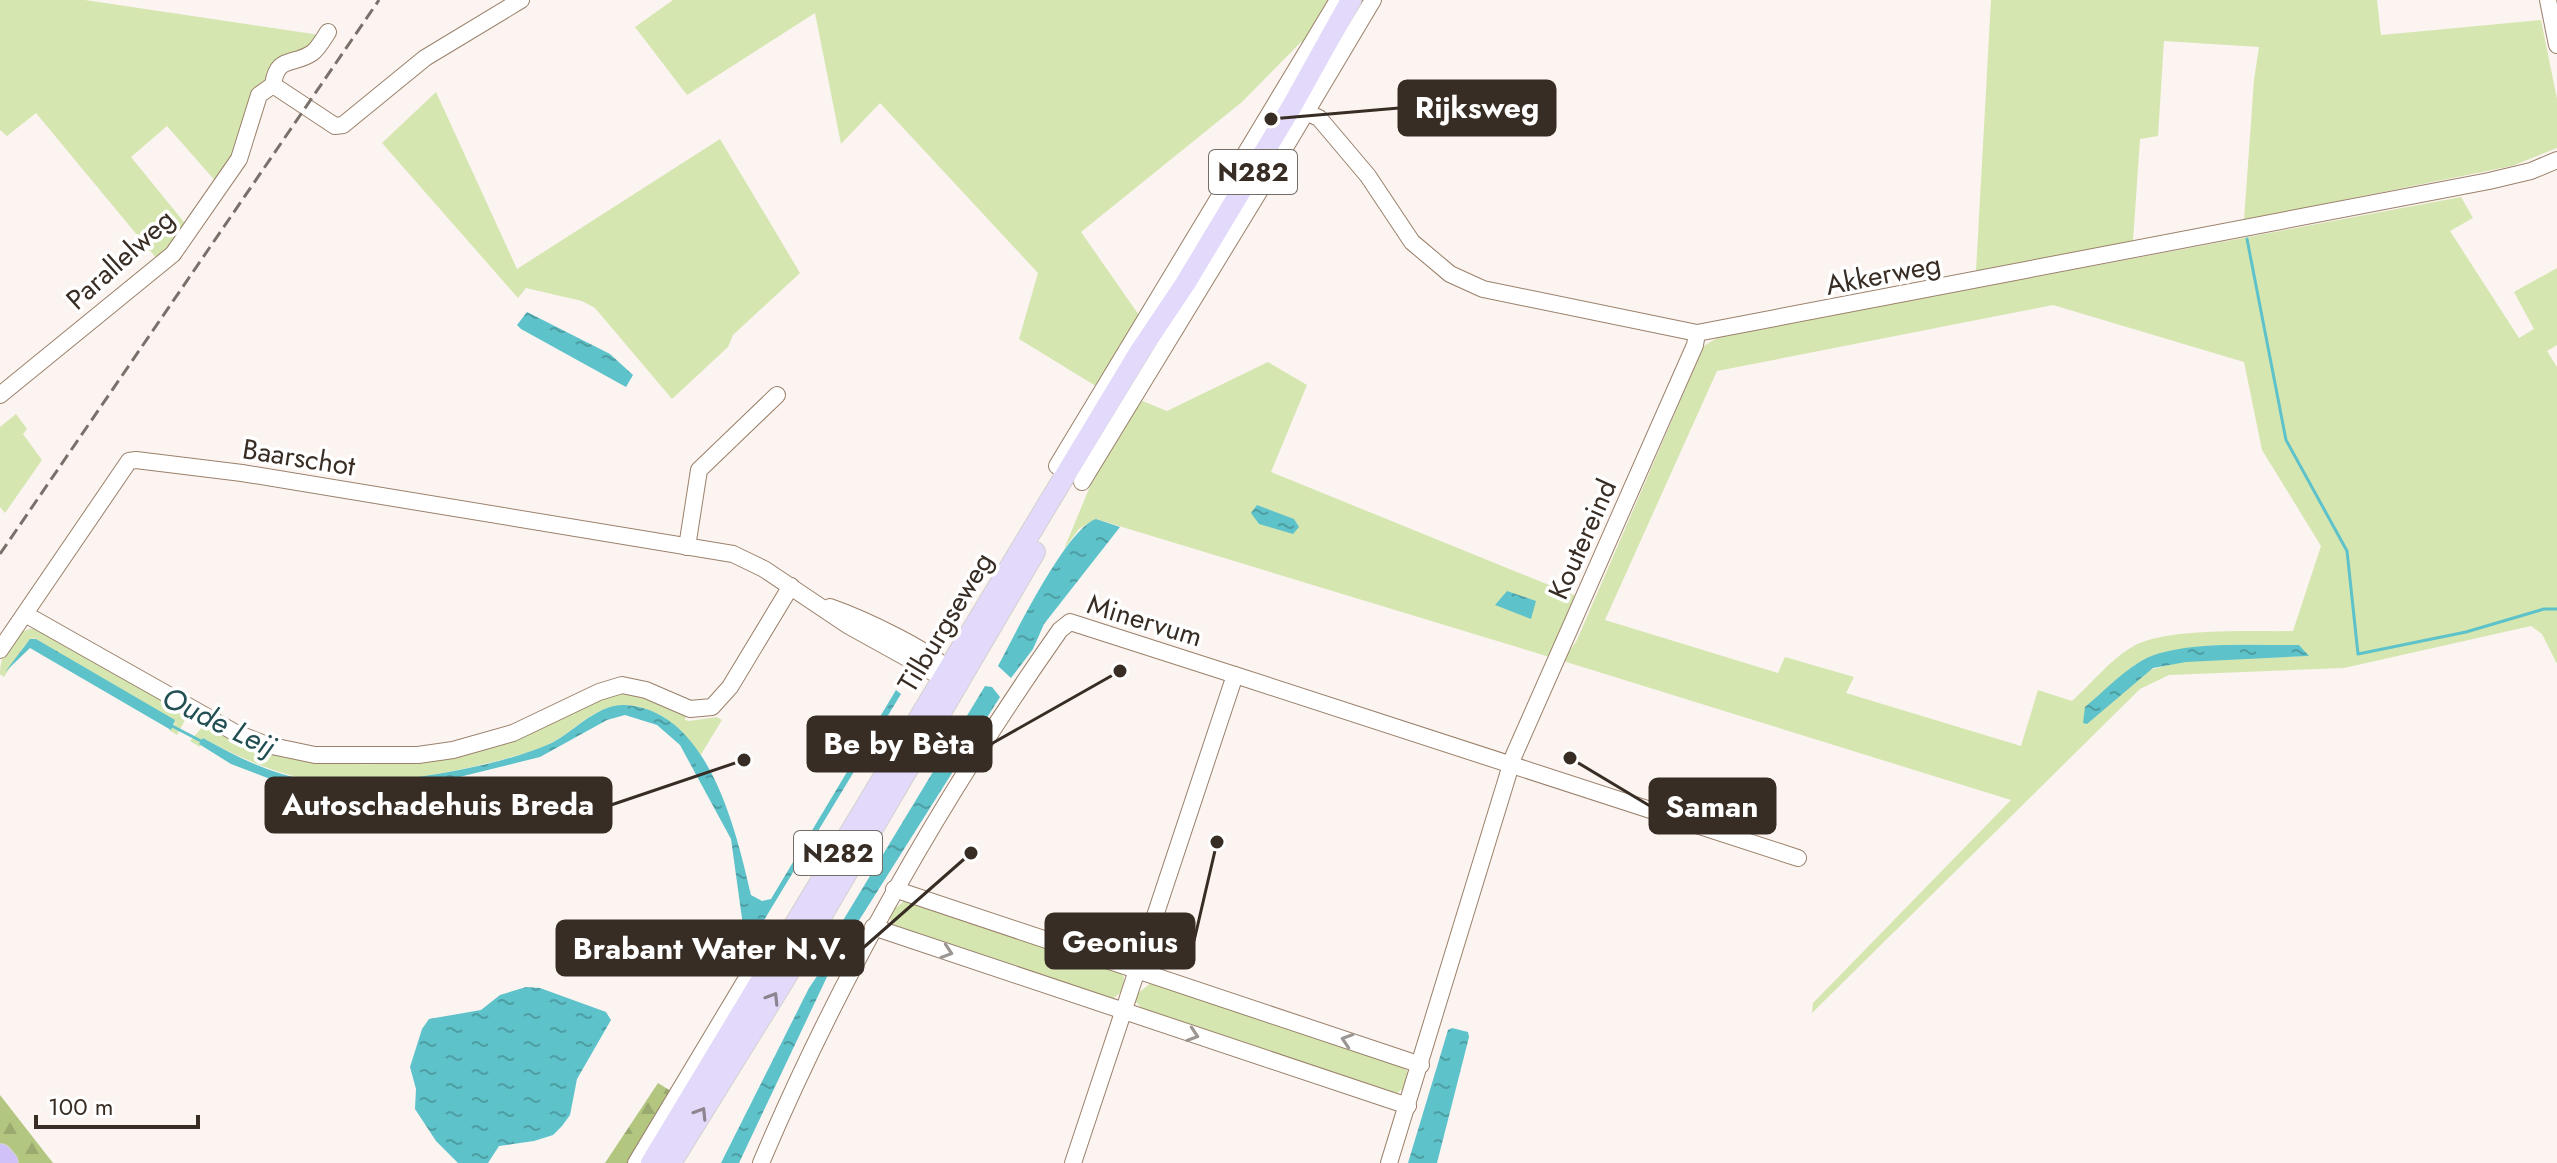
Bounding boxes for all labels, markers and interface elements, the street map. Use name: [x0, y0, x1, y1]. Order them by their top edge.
callout: Rijksweg: [1399, 81, 1555, 135]
text: Rijksweg: [1415, 86, 1539, 129]
road number: N282: [1209, 150, 1297, 194]
street label: Parallelweg: [57, 199, 184, 319]
street label: Akkerweg: [1822, 243, 1944, 306]
street label: Baarschot: [240, 428, 358, 487]
street label: Koutereind: [1538, 473, 1627, 606]
street label: Tilburgseweg: [887, 544, 1003, 700]
street label: Minervum: [1082, 584, 1207, 657]
water label: Oude Leij: [155, 676, 284, 768]
callout: Be by Bèta: [808, 717, 991, 771]
text: Be by Bèta: [823, 722, 975, 765]
callout: Autoschadehuis Breda: [266, 778, 611, 832]
callout: Saman: [1650, 779, 1775, 833]
text: Autoschadehuis Breda: [281, 783, 594, 826]
text: Saman: [1666, 785, 1758, 828]
road number: N282: [794, 831, 882, 875]
callout: Geonius: [1046, 914, 1194, 968]
text: Geonius: [1062, 920, 1178, 963]
callout: Brabant Water N.V.: [557, 921, 863, 975]
text: Brabant Water N.V.: [573, 927, 847, 970]
one-way arrow: [939, 943, 953, 959]
one-way arrow: [764, 992, 779, 1006]
one-way arrow: [1186, 1026, 1200, 1042]
one-way arrow: [1340, 1033, 1354, 1049]
scale bar: [36, 1079, 198, 1129]
text: 100 m: [48, 1089, 114, 1124]
one-way arrow: [692, 1107, 707, 1122]

